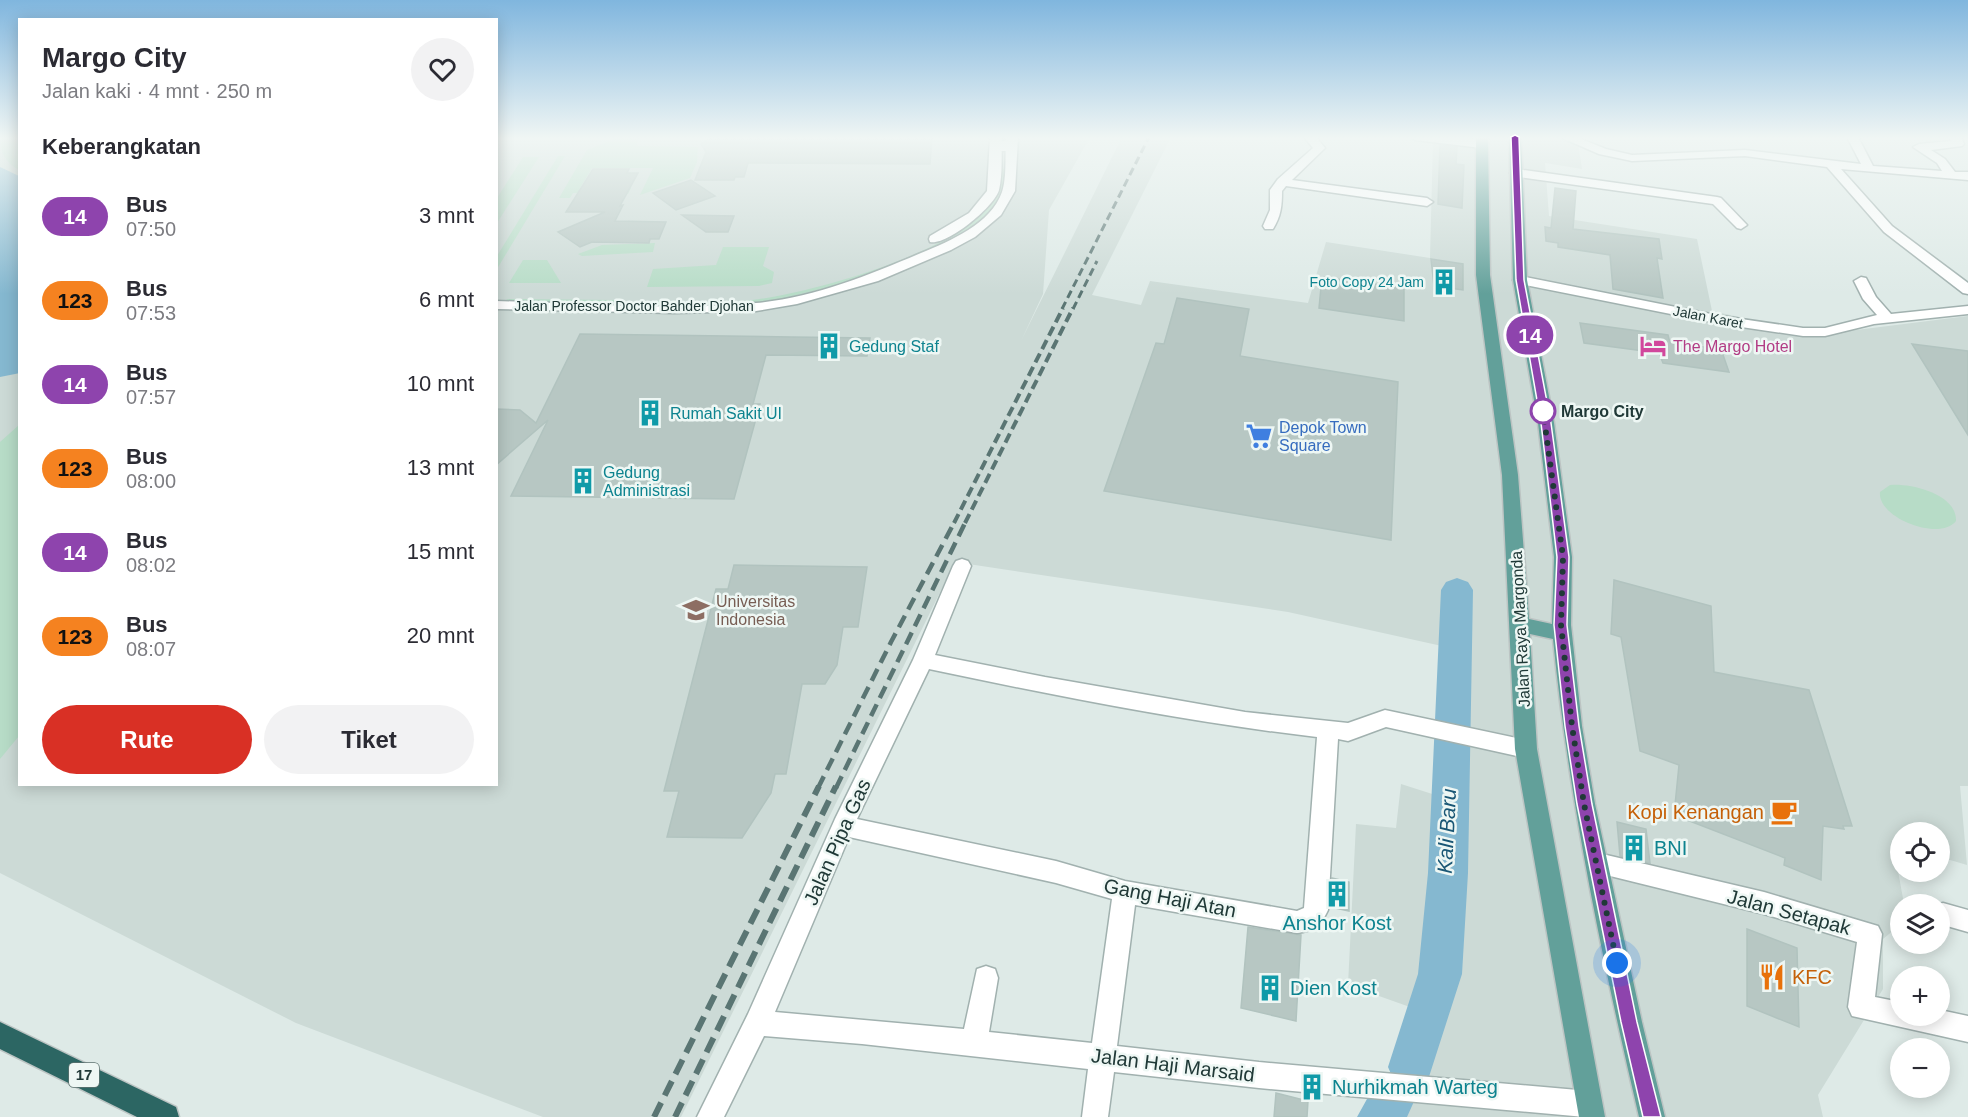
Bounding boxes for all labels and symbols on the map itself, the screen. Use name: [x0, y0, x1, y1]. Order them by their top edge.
building icon: Foto Copy 24 Jam: [1429, 267, 1459, 297]
place label: Foto Copy 24 Jam: [1310, 274, 1424, 290]
street label: Jalan Professor Doctor Bahder Djohan: [514, 298, 754, 314]
street label: Jalan Karet: [1672, 302, 1744, 332]
line badge: 14: [1503, 316, 1557, 354]
building icon: Gedung Staf: [814, 331, 844, 361]
hotel icon: The Margo Hotel: [1638, 331, 1668, 361]
place label: Gedung Staf: [849, 338, 939, 355]
place label: The Margo Hotel: [1673, 338, 1792, 355]
building icon: Rumah Sakit UI: [635, 398, 665, 428]
marker: Margo City: [1530, 398, 1556, 424]
place label: Margo City: [1561, 403, 1644, 420]
place label: Rumah Sakit UI: [670, 405, 782, 422]
place label: Depok Town Square: [1279, 419, 1367, 454]
supermarket icon: Depok Town Square: [1244, 421, 1274, 451]
place label: Gedung Administrasi: [603, 464, 690, 499]
building icon: Gedung Administrasi: [568, 466, 598, 496]
street label: Jalan Raya Margonda: [1508, 550, 1533, 708]
place label: Universitas Indonesia: [716, 593, 795, 628]
school or university icon: Universitas Indonesia: [681, 595, 711, 625]
street label: Jalan Pipa Gas: [799, 776, 875, 908]
water label: Kali Baru: [1433, 788, 1460, 874]
cafe icon: Kopi Kenangan: [1769, 797, 1799, 827]
place label: Kopi Kenangan: [1627, 801, 1764, 823]
building icon: BNI: [1619, 833, 1649, 863]
place label: BNI: [1654, 837, 1687, 859]
street label: Gang Haji Atan: [1102, 874, 1238, 922]
building icon: Anshor Kost: [1322, 879, 1352, 909]
street label: Jalan Setapak: [1725, 885, 1854, 939]
place label: Anshor Kost: [1283, 912, 1392, 934]
your location: [1602, 948, 1632, 978]
restaurant icon: KFC: [1757, 962, 1787, 992]
place label: KFC: [1792, 966, 1832, 988]
building icon: Dien Kost: [1255, 973, 1285, 1003]
place label: Dien Kost: [1290, 977, 1377, 999]
street label: Jalan Haji Marsaid: [1090, 1044, 1256, 1086]
road number: 17: [69, 1063, 99, 1087]
building icon: Nurhikmah Warteg: [1297, 1072, 1327, 1102]
place label: Nurhikmah Warteg: [1332, 1076, 1498, 1098]

